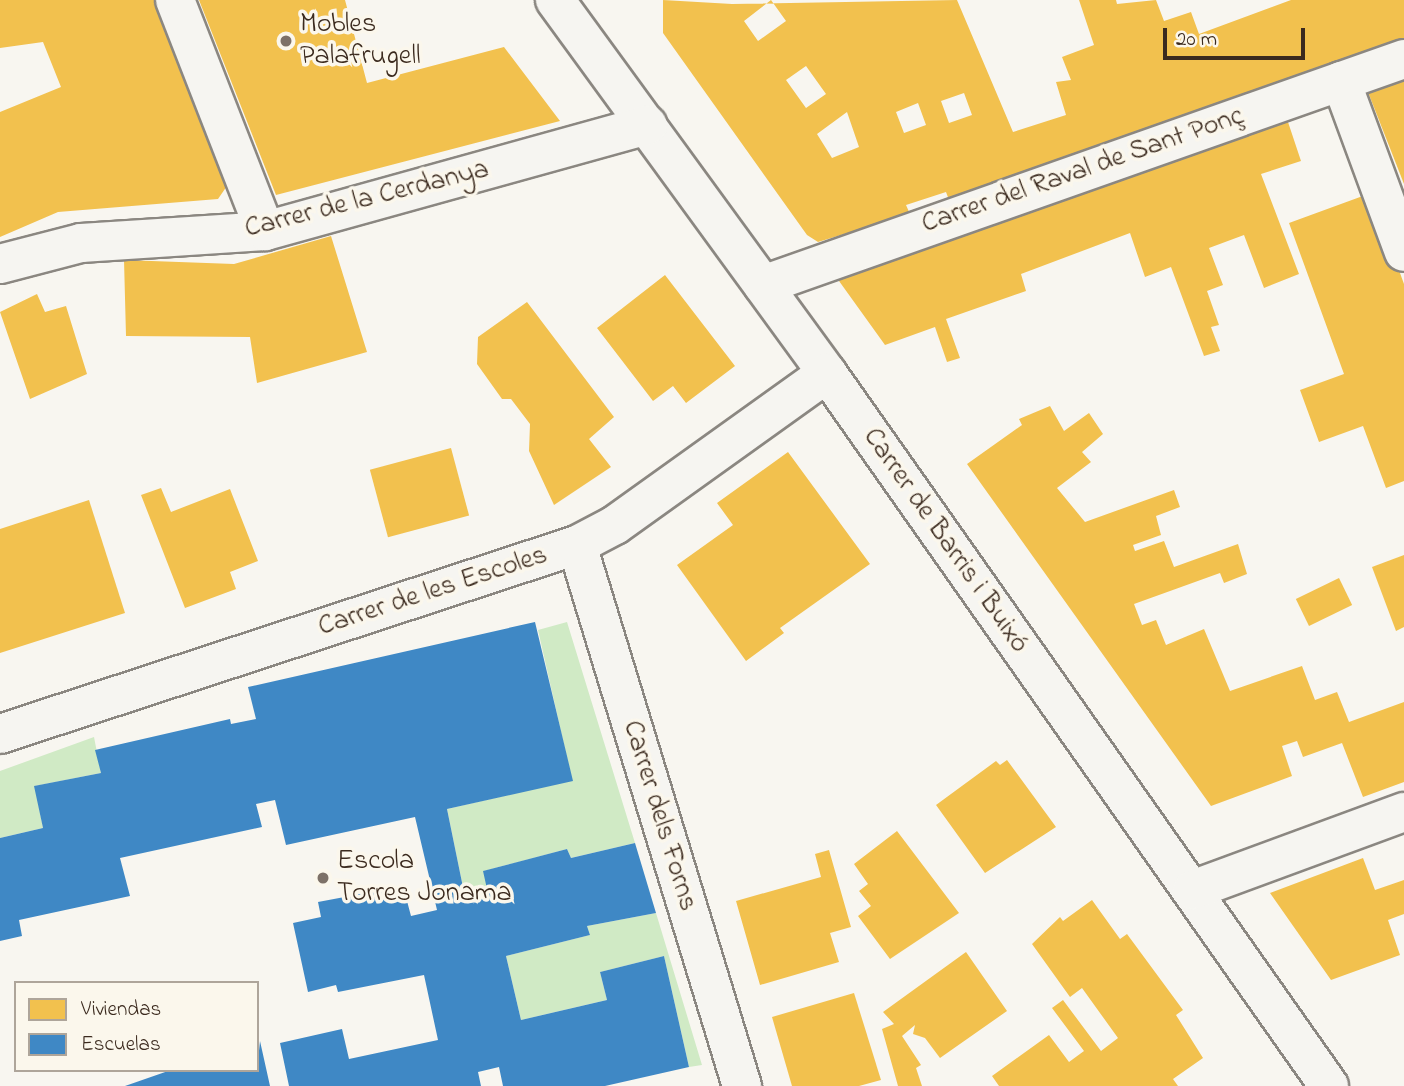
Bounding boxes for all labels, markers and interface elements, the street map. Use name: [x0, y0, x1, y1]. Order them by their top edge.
place label: Mobles Palafrugell: [300, 8, 421, 74]
scale bar: [1166, 14, 1308, 58]
text: 20 m: [1176, 25, 1217, 55]
marker: Mobles Palafrugell: [278, 33, 294, 49]
street label: Carrer del Raval de Sant Ponç: [918, 100, 1248, 242]
street label: Carrer de la Cerdanya: [242, 153, 492, 247]
street label: Carrer de Barris i Buixó: [855, 422, 1035, 660]
street label: Carrer de les Escoles: [314, 539, 552, 645]
street label: Carrer dels Forns: [614, 717, 704, 915]
place label: Escola Torres Jonama: [337, 845, 512, 911]
marker: Escola Torres Jonama: [315, 870, 331, 886]
legend: [14, 981, 259, 1072]
text: Viviendas: [81, 995, 161, 1025]
text: Escuelas: [81, 1030, 161, 1060]

